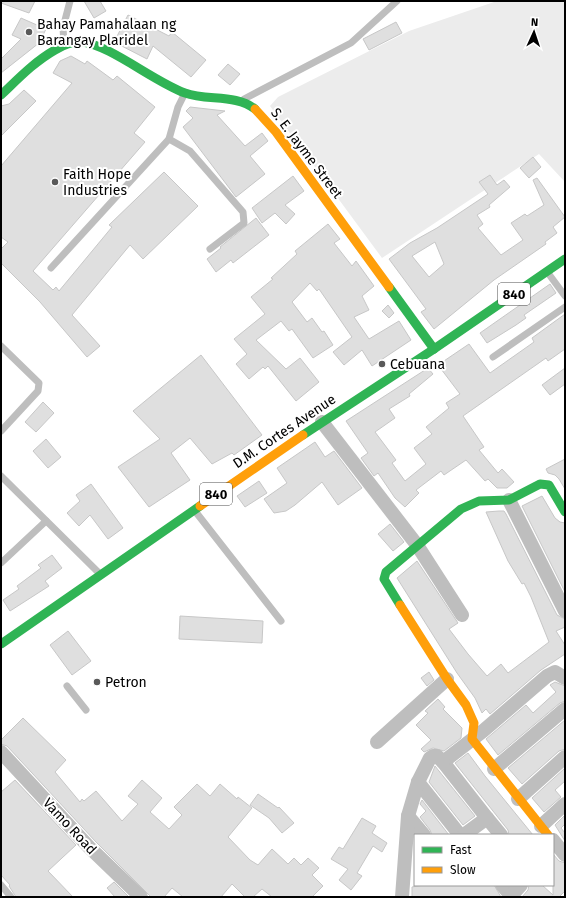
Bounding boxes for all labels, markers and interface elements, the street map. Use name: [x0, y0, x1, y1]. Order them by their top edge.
north arrow: [514, 12, 554, 52]
place label: Bahay Pamahalaan ng Barangay Plaridel: [37, 16, 177, 49]
text: N: [531, 16, 538, 29]
marker: Bahay Pamahalaan ng Barangay Plaridel: [24, 27, 34, 37]
street label: S. E. Jayme Street: [267, 105, 347, 203]
place label: Faith Hope Industries: [63, 166, 131, 199]
marker: Faith Hope Industries: [50, 177, 60, 187]
road number: 840: [498, 283, 530, 305]
place label: Cebuana: [390, 356, 445, 373]
marker: Cebuana: [377, 359, 387, 369]
street label: D.M. Cortes Avenue: [230, 391, 339, 472]
road number: 840: [200, 483, 232, 505]
place label: Petron: [105, 674, 147, 691]
marker: Petron: [92, 677, 102, 687]
street label: Vamo Road: [39, 795, 100, 858]
legend: [414, 834, 554, 886]
text: Fast: [450, 843, 472, 857]
text: Slow: [450, 863, 476, 877]

